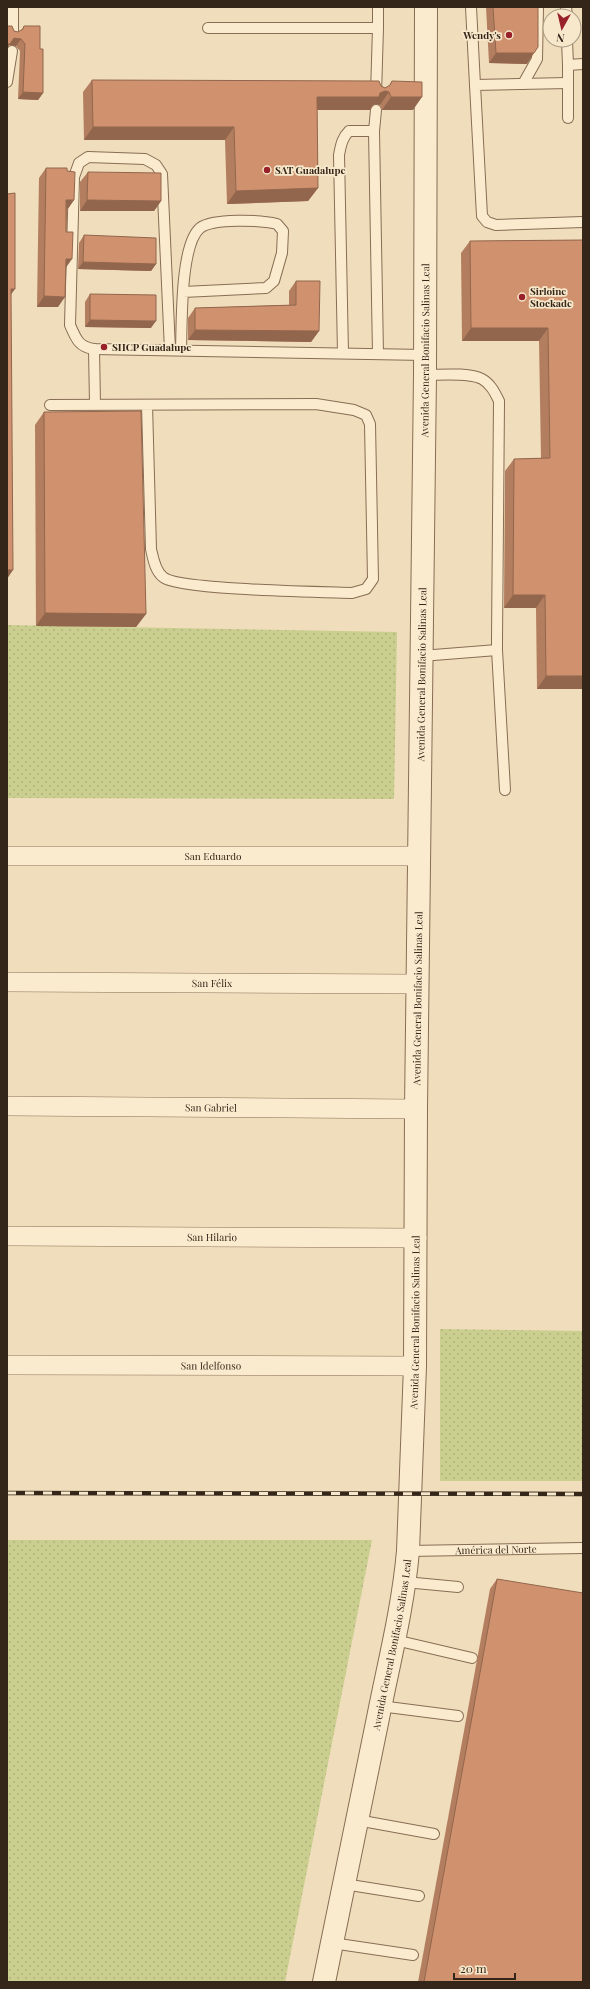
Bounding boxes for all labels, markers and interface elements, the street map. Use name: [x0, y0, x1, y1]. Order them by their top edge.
north arrow: [542, 8, 582, 48]
place label: Wendy's: [462, 28, 501, 42]
marker: Wendy's: [504, 30, 514, 40]
text: N: [556, 30, 566, 46]
place label: SAT Guadalupe: [275, 163, 345, 177]
marker: SAT Guadalupe: [262, 165, 272, 175]
street label: Avenida General Bonifacio Salinas Leal: [417, 263, 432, 438]
place label: Sirloine Stockade: [530, 284, 572, 310]
marker: Sirloine Stockade: [517, 292, 527, 302]
place label: SHCP Guadalupe: [112, 340, 191, 354]
marker: SHCP Guadalupe: [99, 342, 109, 352]
street label: Avenida General Bonifacio Salinas Leal: [413, 587, 429, 762]
street label: San Eduardo: [184, 849, 242, 863]
street label: Avenida General Bonifacio Salinas Leal: [409, 911, 425, 1086]
street label: San Félix: [192, 976, 233, 990]
street label: San Gabriel: [185, 1100, 237, 1115]
street label: San Hilario: [187, 1230, 238, 1244]
street label: Avenida General Bonifacio Salinas Leal: [406, 1235, 423, 1411]
street label: San Idelfonso: [181, 1358, 242, 1373]
street label: América del Norte: [454, 1542, 537, 1557]
street label: Avenida General Bonifacio Salinas Leal: [368, 1558, 414, 1733]
scale bar: [454, 1955, 515, 1981]
text: 20 m: [460, 1960, 487, 1976]

